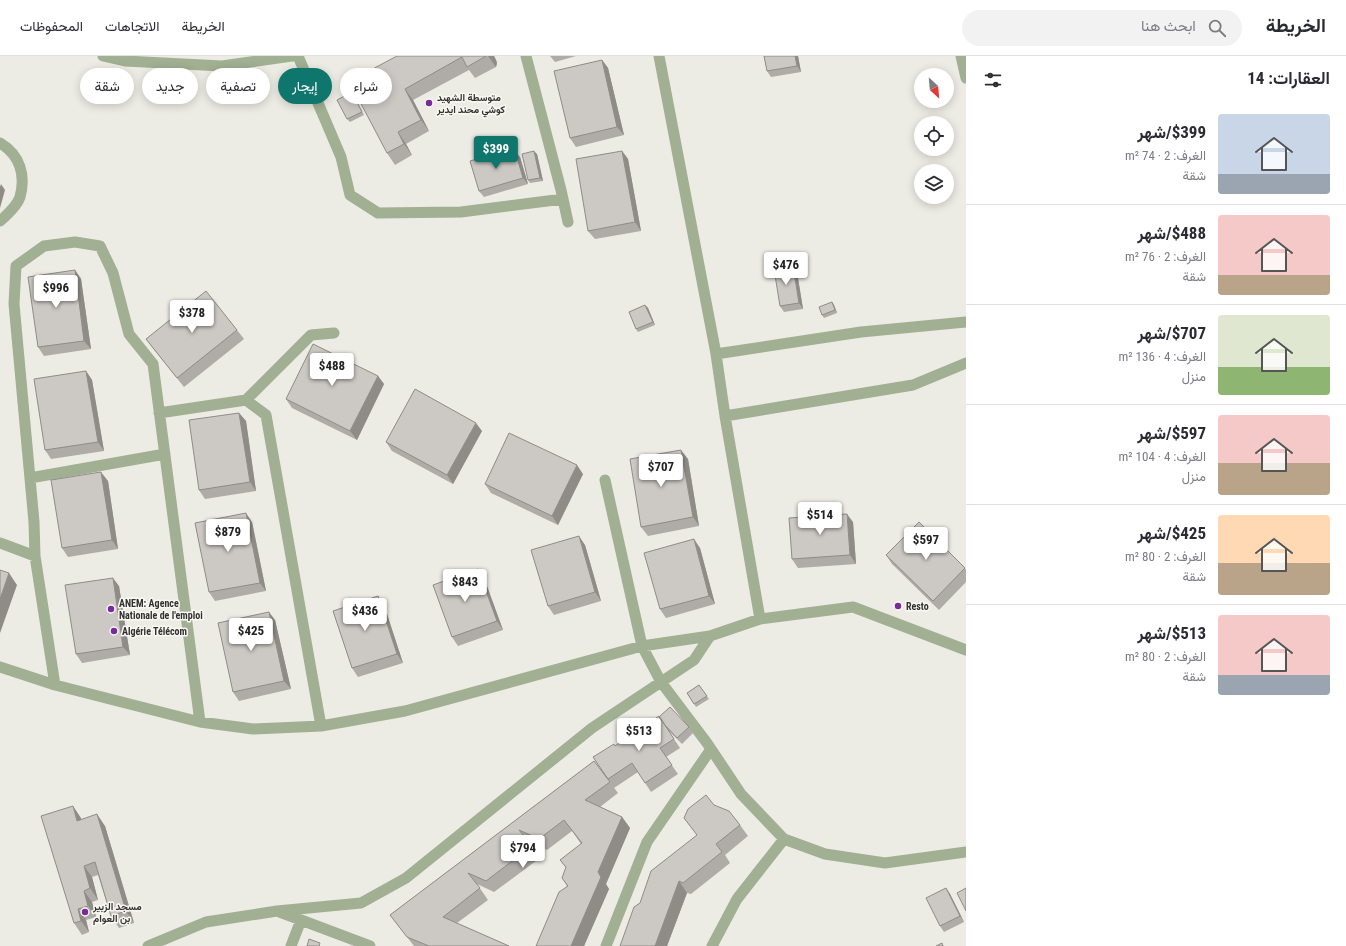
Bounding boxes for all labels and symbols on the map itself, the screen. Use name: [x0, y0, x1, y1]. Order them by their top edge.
north arrow: [914, 68, 954, 108]
place label: متوسطة الشهيد كوشي محند ايدير: [436, 92, 505, 118]
marker: متوسطة الشهيد كوشي محند ايدير: [424, 98, 434, 108]
pin: $399: [472, 136, 520, 170]
pin: $476: [762, 252, 810, 286]
pin: $996: [32, 275, 80, 309]
pin: $378: [168, 300, 216, 334]
pin: $488: [308, 353, 356, 387]
pin: $707: [637, 454, 685, 488]
pin: $514: [796, 502, 844, 536]
pin: $879: [204, 519, 252, 553]
pin: $597: [902, 527, 950, 561]
pin: $843: [441, 569, 489, 603]
place label: ANEM: Agence Nationale de l'emploi: [119, 598, 203, 621]
pin: $436: [341, 598, 389, 632]
marker: Resto: [893, 601, 903, 611]
place label: Resto: [906, 601, 929, 612]
marker: ANEM: Agence Nationale de l'emploi: [106, 604, 116, 614]
pin: $425: [227, 618, 275, 652]
marker: Algérie Télécom: [109, 626, 119, 636]
place label: Algérie Télécom: [122, 626, 187, 637]
pin: $513: [615, 718, 663, 752]
pin: $794: [499, 835, 547, 869]
place label: مسجد الزبير بن العوام: [92, 901, 142, 925]
marker: مسجد الزبير بن العوام: [80, 907, 90, 917]

